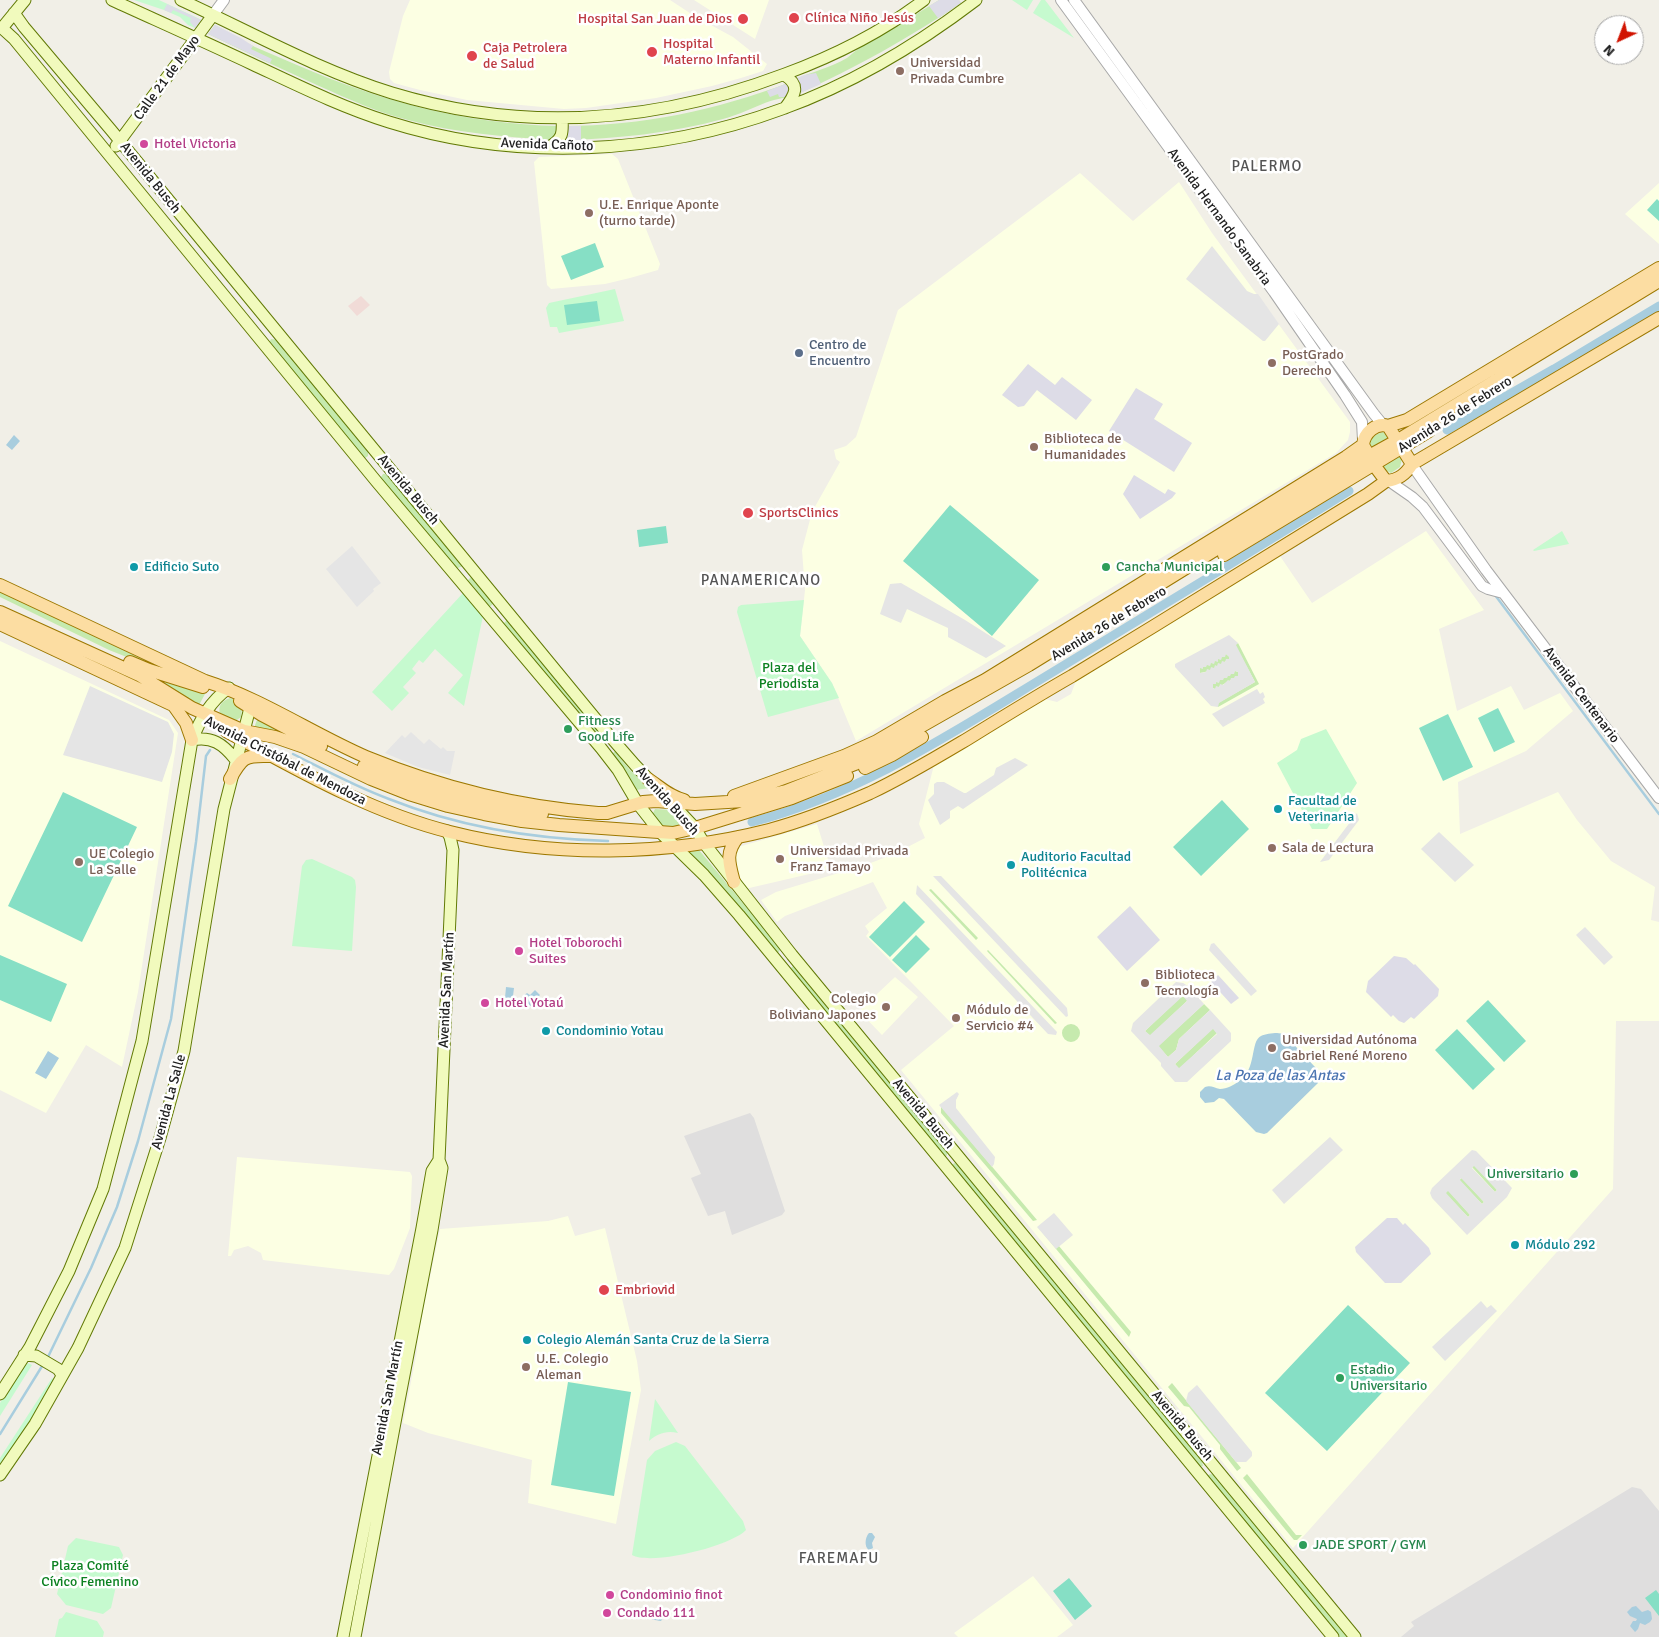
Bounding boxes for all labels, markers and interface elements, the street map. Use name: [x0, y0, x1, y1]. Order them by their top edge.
place label: Clínica Niño Jesús: [805, 10, 914, 26]
place label: Hospital San Juan de Dios: [578, 11, 732, 27]
marker: Clínica Niño Jesús: [787, 11, 801, 25]
marker: Hospital San Juan de Dios: [736, 12, 750, 26]
north arrow: [1594, 15, 1644, 65]
street label: Calle 21 de Mayo: [131, 32, 203, 124]
place label: Hospital Materno Infantil: [663, 36, 760, 68]
place label: Caja Petrolera de Salud: [483, 40, 567, 72]
text: N: [1600, 41, 1618, 60]
marker: Hospital Materno Infantil: [645, 45, 659, 59]
marker: Caja Petrolera de Salud: [465, 49, 479, 63]
place label: Universidad Privada Cumbre: [910, 55, 1004, 88]
marker: Universidad Privada Cumbre: [894, 65, 906, 77]
street label: Avenida Cañoto: [500, 135, 594, 155]
place label: Hotel Victoria: [154, 136, 236, 152]
marker: Hotel Victoria: [138, 138, 150, 150]
street label: Avenida Busch: [116, 139, 184, 217]
street label: Avenida Hernando Sanabria: [1164, 145, 1274, 289]
district label: PALERMO: [1231, 158, 1303, 176]
place label: U.E. Enrique Aponte (turno tarde): [599, 197, 719, 230]
marker: U.E. Enrique Aponte (turno tarde): [583, 207, 595, 219]
place label: Centro de Encuentro: [809, 337, 870, 370]
marker: Centro de Encuentro: [793, 347, 805, 359]
place label: PostGrado Derecho: [1282, 347, 1344, 380]
marker: PostGrado Derecho: [1266, 357, 1278, 369]
street label: Avenida 26 de Febrero: [1395, 373, 1515, 457]
place label: Biblioteca de Humanidades: [1044, 431, 1126, 464]
marker: Biblioteca de Humanidades: [1028, 441, 1040, 453]
street label: Avenida Busch: [374, 451, 442, 529]
place label: SportsClinics: [759, 505, 838, 521]
marker: SportsClinics: [741, 506, 755, 520]
place label: Edificio Suto: [144, 559, 219, 575]
place label: Cancha Municipal: [1116, 559, 1223, 575]
marker: Edificio Suto: [128, 561, 140, 573]
marker: Cancha Municipal: [1100, 561, 1112, 573]
district label: PANAMERICANO: [699, 572, 823, 590]
street label: Avenida 26 de Febrero: [1048, 583, 1170, 665]
street label: Avenida Centenario: [1539, 643, 1623, 747]
park label: Plaza del Periodista: [759, 660, 819, 692]
street label: Avenida Cristóbal de Mendoza: [201, 713, 369, 809]
place label: Fitness Good Life: [578, 713, 634, 746]
marker: Fitness Good Life: [562, 723, 574, 735]
street label: Avenida Busch: [632, 763, 702, 839]
place label: Facultad de Veterinaria: [1288, 793, 1357, 826]
marker: Facultad de Veterinaria: [1272, 803, 1284, 815]
place label: Sala de Lectura: [1282, 840, 1374, 856]
marker: Sala de Lectura: [1266, 842, 1278, 854]
place label: Universidad Privada Franz Tamayo: [790, 843, 909, 876]
place label: UE Colegio La Salle: [89, 846, 154, 879]
place label: Auditorio Facultad Politécnica: [1021, 849, 1131, 882]
marker: Universidad Privada Franz Tamayo: [774, 853, 786, 865]
marker: UE Colegio La Salle: [73, 856, 85, 868]
marker: Auditorio Facultad Politécnica: [1005, 859, 1017, 871]
street label: Avenida San Martín: [436, 931, 458, 1049]
place label: Hotel Toborochi Suites: [529, 935, 622, 968]
marker: Hotel Toborochi Suites: [513, 945, 525, 957]
place label: Biblioteca Tecnología: [1155, 967, 1219, 1000]
marker: Biblioteca Tecnología: [1139, 977, 1151, 989]
place label: Colegio Boliviano Japones: [769, 991, 876, 1024]
place label: Hotel Yotaú: [495, 995, 564, 1011]
marker: Hotel Yotaú: [479, 997, 491, 1009]
marker: Colegio Boliviano Japones: [880, 1001, 892, 1013]
place label: Módulo de Servicio #4: [966, 1002, 1034, 1034]
marker: Módulo de Servicio #4: [950, 1012, 962, 1024]
place label: Condominio Yotau: [556, 1023, 664, 1039]
marker: Condominio Yotau: [540, 1025, 552, 1037]
place label: Universidad Autónoma Gabriel René Moreno: [1282, 1032, 1417, 1064]
marker: Universidad Autónoma Gabriel René Moreno: [1266, 1042, 1278, 1054]
street label: Avenida La Salle: [148, 1053, 190, 1151]
water label: La Poza de las Antas: [1215, 1067, 1345, 1085]
street label: Avenida Busch: [889, 1075, 957, 1153]
place label: Universitario: [1487, 1166, 1564, 1182]
marker: Universitario: [1568, 1168, 1580, 1180]
place label: Módulo 292: [1525, 1237, 1596, 1253]
marker: Módulo 292: [1509, 1239, 1521, 1251]
place label: Embriovid: [615, 1282, 675, 1298]
marker: Embriovid: [597, 1283, 611, 1297]
place label: Colegio Alemán Santa Cruz de la Sierra: [537, 1332, 769, 1348]
marker: Colegio Alemán Santa Cruz de la Sierra: [521, 1334, 533, 1346]
street label: Avenida San Martín: [369, 1339, 407, 1457]
place label: U.E. Colegio Aleman: [536, 1351, 608, 1384]
marker: U.E. Colegio Aleman: [520, 1361, 532, 1373]
place label: Estadio Universitario: [1350, 1362, 1427, 1394]
marker: Estadio Universitario: [1334, 1372, 1346, 1384]
street label: Avenida Busch: [1148, 1387, 1216, 1465]
place label: JADE SPORT / GYM: [1313, 1537, 1427, 1553]
marker: JADE SPORT / GYM: [1297, 1539, 1309, 1551]
district label: FAREMAFU: [798, 1550, 880, 1568]
park label: Plaza Comité Cívico Femenino: [41, 1558, 139, 1590]
place label: Condominio finot: [620, 1587, 723, 1603]
marker: Condominio finot: [604, 1589, 616, 1601]
place label: Condado 111: [617, 1605, 695, 1621]
marker: Condado 111: [601, 1607, 613, 1619]

